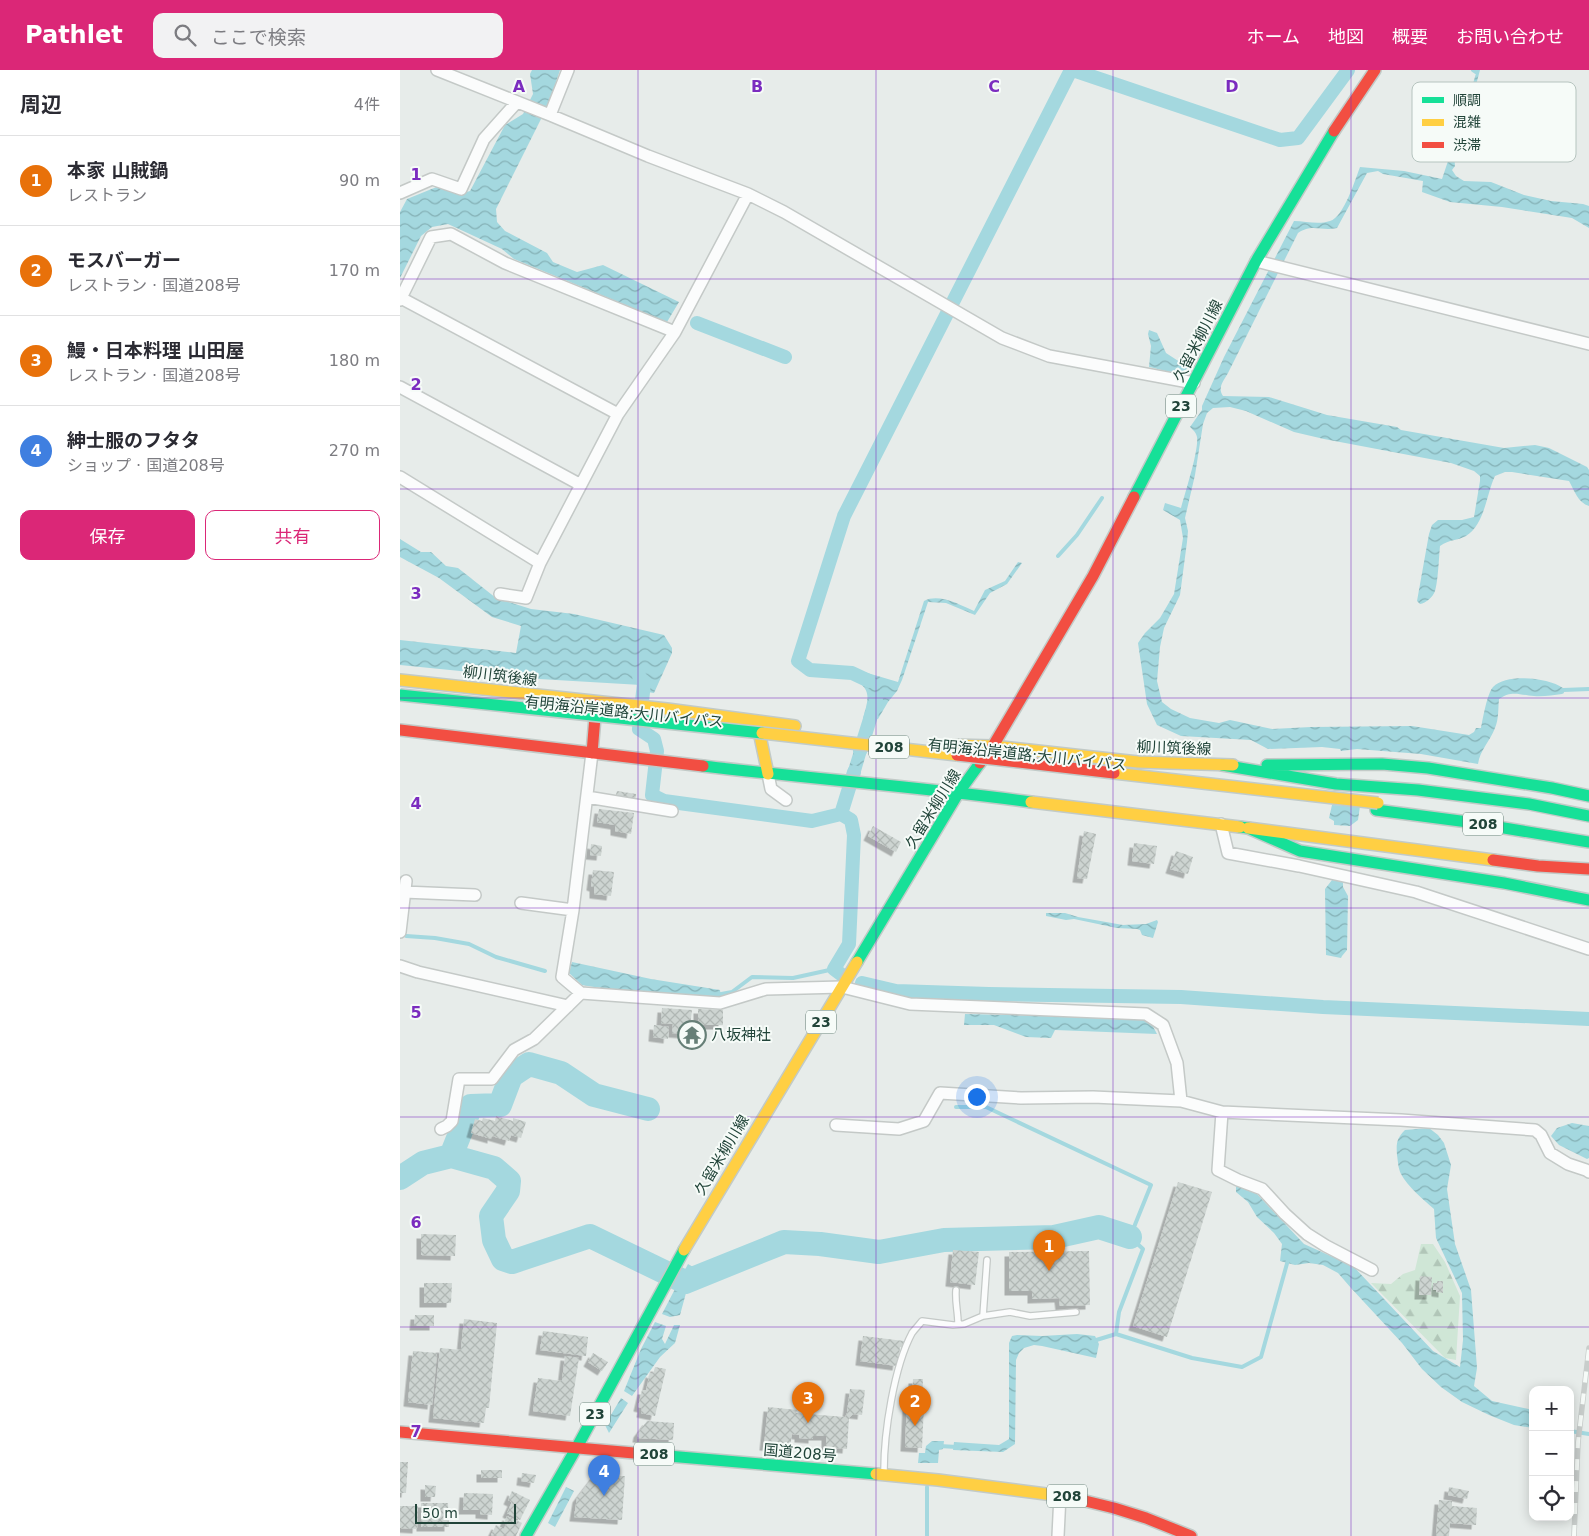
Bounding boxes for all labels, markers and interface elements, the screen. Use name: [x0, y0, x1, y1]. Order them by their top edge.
search box: [153, 13, 503, 58]
text: Pathlet: [25, 21, 123, 49]
icon: search: [171, 21, 199, 49]
text: ここで検索: [211, 26, 306, 48]
text: ホーム: [1247, 26, 1300, 47]
text: 地図: [1328, 26, 1364, 47]
text: 概要: [1392, 26, 1428, 47]
text: お問い合わせ: [1456, 26, 1564, 47]
text: A: [513, 77, 526, 96]
text: B: [751, 77, 763, 96]
text: C: [988, 77, 1000, 96]
text: D: [1225, 77, 1239, 96]
legend: [1412, 82, 1576, 162]
text: 順調: [1453, 92, 1481, 108]
text: 周辺: [20, 93, 62, 117]
text: 4件: [354, 95, 380, 114]
text: 混雑: [1453, 114, 1481, 130]
text: 渋滞: [1453, 137, 1481, 153]
text: 本家 山賊鍋: [67, 159, 169, 181]
text: 1: [410, 165, 422, 184]
text: 1: [30, 171, 42, 190]
text: 90 m: [339, 171, 380, 190]
text: レストラン: [67, 186, 147, 205]
text: モスバーガー: [67, 249, 181, 271]
text: 2: [30, 261, 42, 280]
text: 170 m: [329, 261, 380, 280]
text: レストラン · 国道208号: [67, 276, 241, 295]
street label: 久留米柳川線: [1170, 297, 1226, 385]
text: 鰻・日本料理 山田屋: [67, 339, 245, 361]
text: 3: [30, 351, 42, 370]
text: 180 m: [329, 351, 380, 370]
text: レストラン · 国道208号: [67, 366, 241, 385]
text: 2: [410, 375, 422, 394]
road number: 23: [1166, 394, 1196, 418]
text: 紳士服のフタタ: [67, 429, 200, 451]
text: 4: [30, 441, 42, 460]
text: 270 m: [329, 441, 380, 460]
text: ショップ · 国道208号: [67, 456, 225, 475]
button: 保存: [20, 510, 195, 560]
button: 共有: [205, 510, 380, 560]
text: 3: [410, 584, 422, 603]
street label: 柳川筑後線: [462, 662, 538, 690]
street label: 有明海沿岸道路;大川バイパス: [524, 693, 724, 731]
road number: 208: [869, 736, 909, 759]
street label: 有明海沿岸道路;大川バイパス: [927, 736, 1127, 774]
street label: 柳川筑後線: [1136, 738, 1212, 758]
street label: 久留米柳川線: [902, 766, 964, 852]
text: 4: [410, 794, 422, 813]
road number: 208: [1463, 812, 1503, 836]
text: 5: [410, 1003, 422, 1022]
road number: 23: [806, 1010, 836, 1034]
temple icon: 八坂神社: [677, 1020, 707, 1050]
place label: 八坂神社: [711, 1026, 771, 1044]
your location: [964, 1084, 990, 1110]
street label: 久留米柳川線: [691, 1112, 753, 1198]
text: 6: [410, 1213, 422, 1232]
pin: 1: [1033, 1230, 1065, 1271]
pin: 3: [792, 1382, 824, 1423]
pin: 2: [899, 1385, 931, 1426]
map controls: [1529, 1386, 1574, 1521]
button: +: [1529, 1386, 1574, 1431]
road number: 23: [580, 1402, 610, 1426]
text: 7: [410, 1422, 422, 1441]
button: −: [1529, 1431, 1574, 1476]
street label: 国道208号: [763, 1441, 837, 1465]
road number: 208: [634, 1442, 674, 1466]
pin: 4: [588, 1455, 620, 1496]
button: locate: [1529, 1476, 1574, 1521]
road number: 208: [1047, 1484, 1087, 1508]
scale bar: [415, 1501, 516, 1524]
text: 50 m: [422, 1505, 458, 1521]

